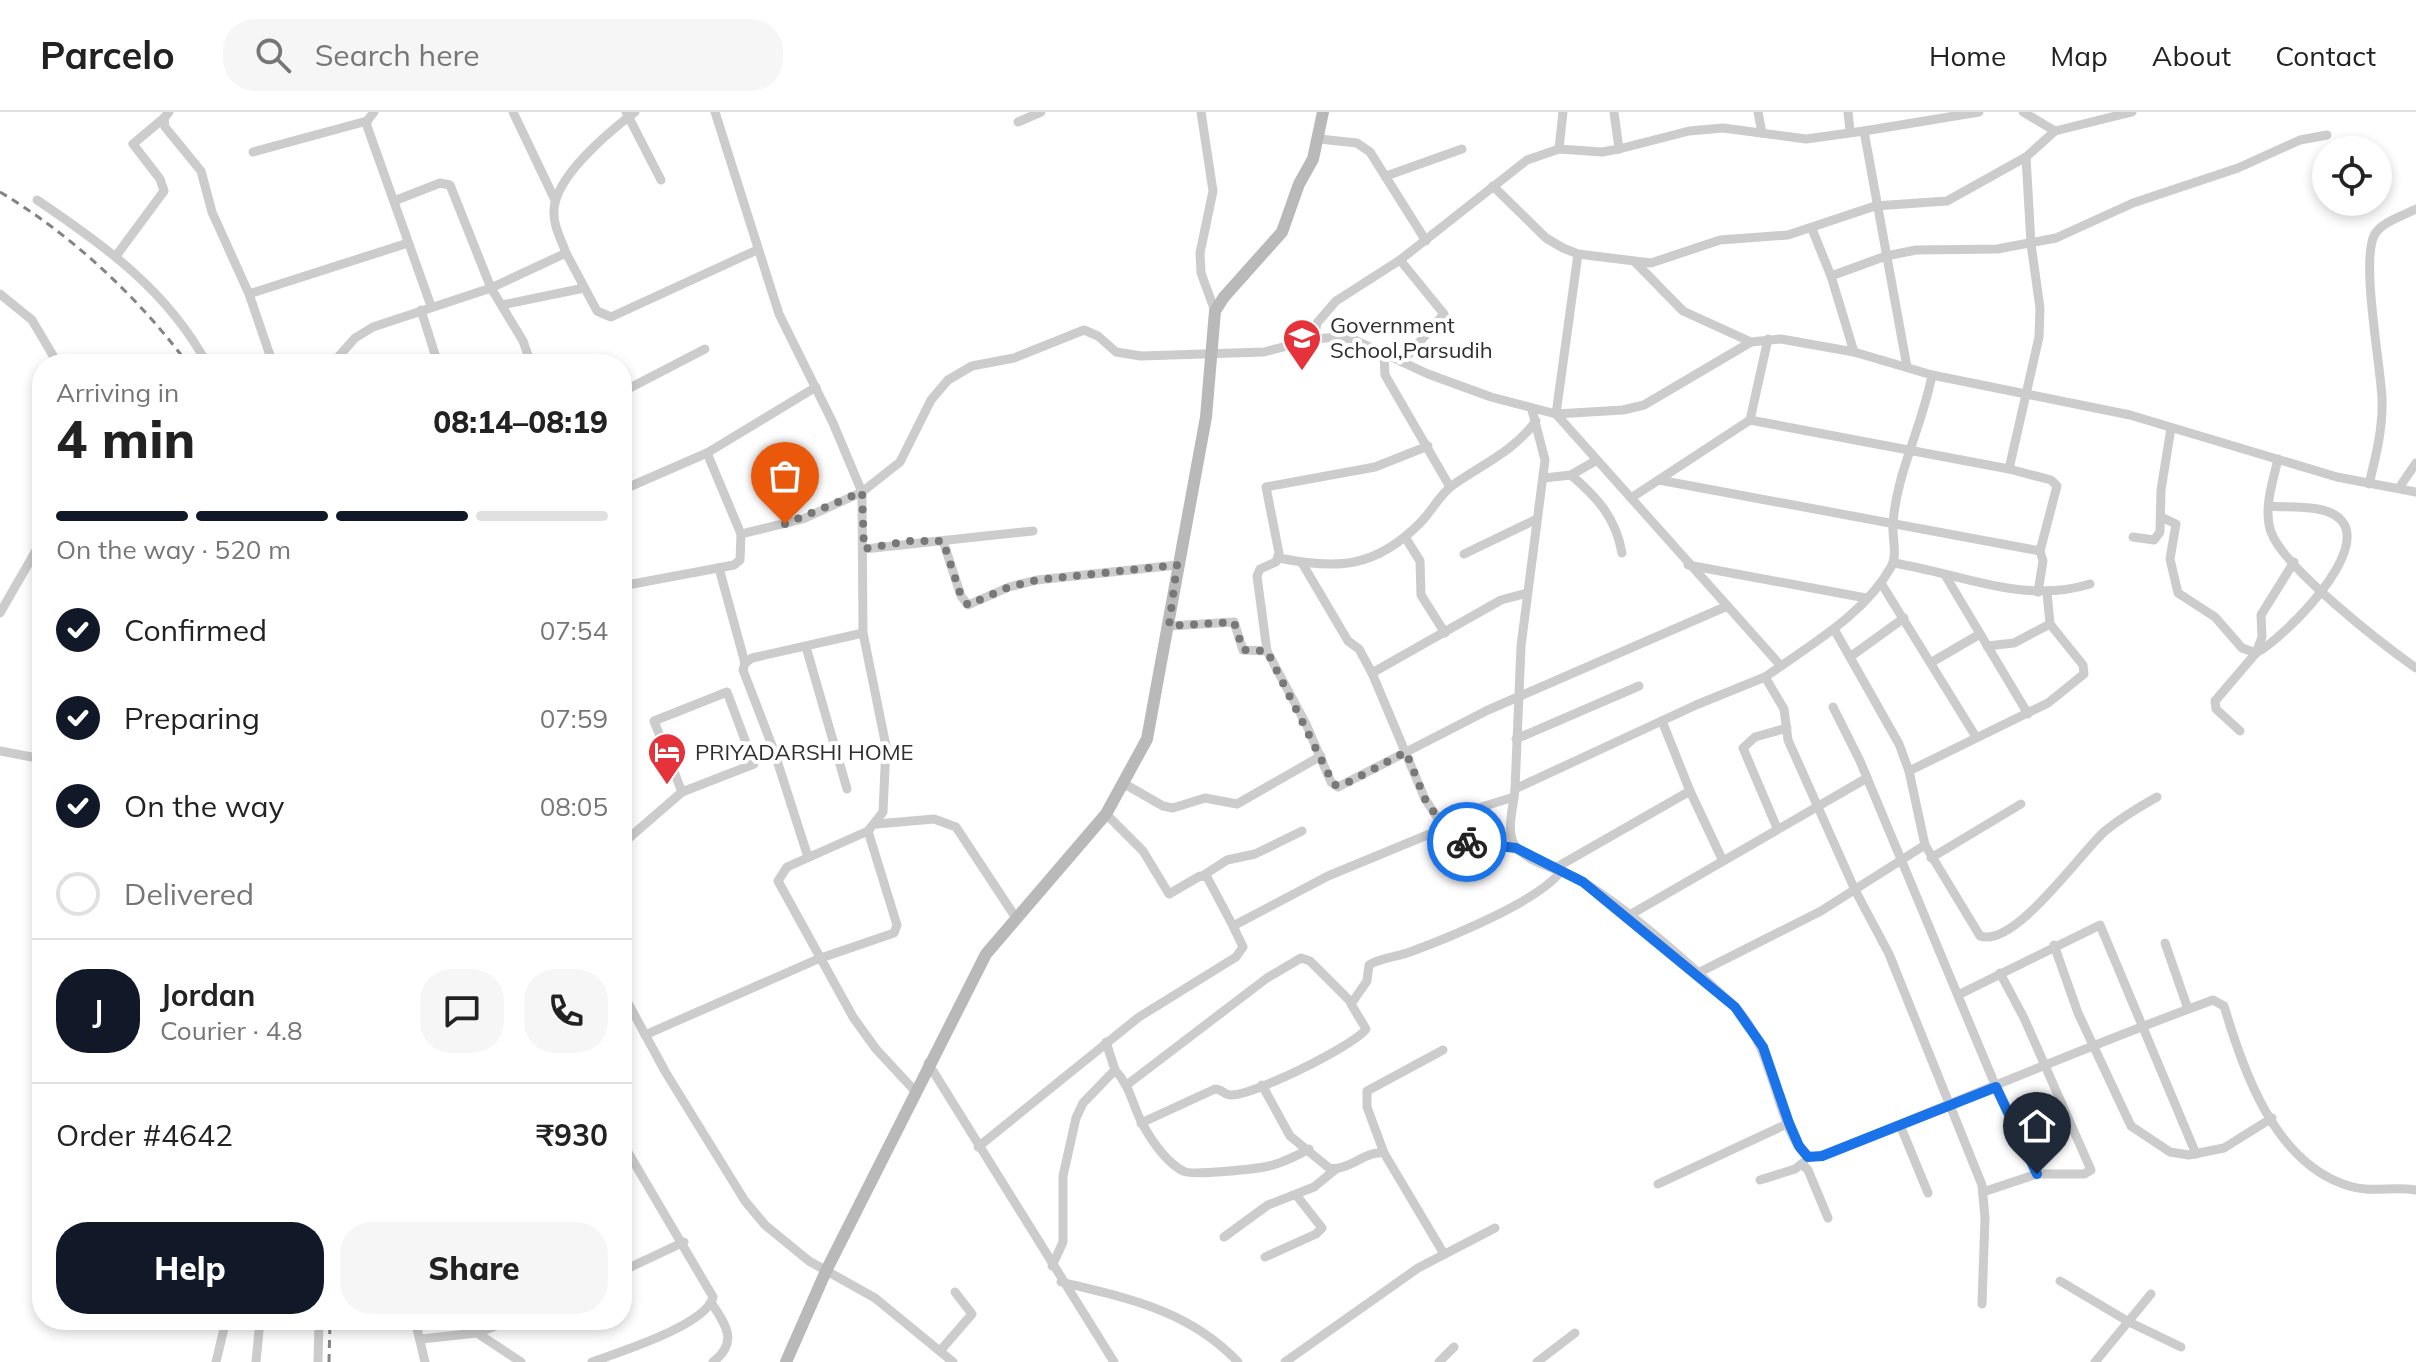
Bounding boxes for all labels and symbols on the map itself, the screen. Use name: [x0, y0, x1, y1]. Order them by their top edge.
place label: Government School,Parsudih: [1330, 311, 1493, 364]
school or university icon: Government School,Parsudih: [1281, 317, 1323, 372]
pin: [751, 442, 819, 524]
hotel icon: PRIYADARSHI HOME: [646, 731, 688, 786]
place label: PRIYADARSHI HOME: [695, 738, 914, 766]
courier: [1427, 802, 1507, 882]
pin: [2003, 1092, 2071, 1174]

